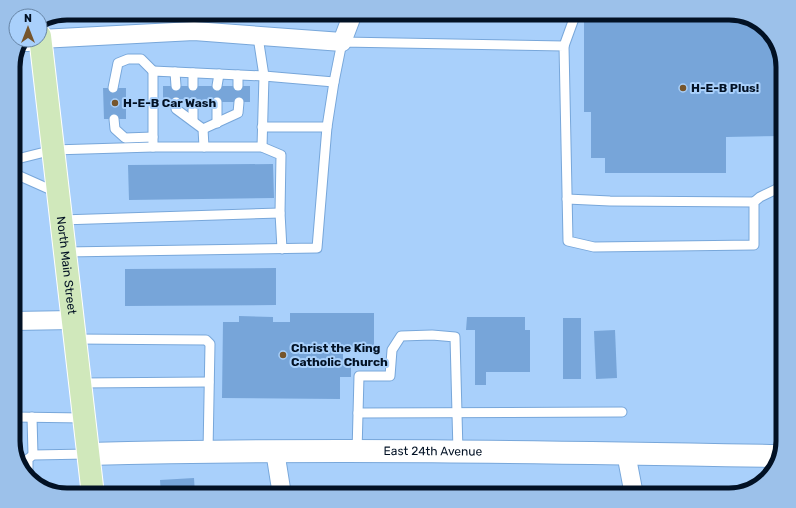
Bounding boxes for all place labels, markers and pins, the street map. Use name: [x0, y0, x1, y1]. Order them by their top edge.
place label: H-E-B Plus!: [691, 81, 759, 95]
marker: H-E-B Plus!: [678, 83, 688, 93]
place label: H-E-B Car Wash: [123, 96, 216, 110]
marker: H-E-B Car Wash: [110, 98, 120, 108]
place label: Christ the King Catholic Church: [291, 341, 388, 369]
marker: Christ the King Catholic Church: [278, 350, 288, 360]

